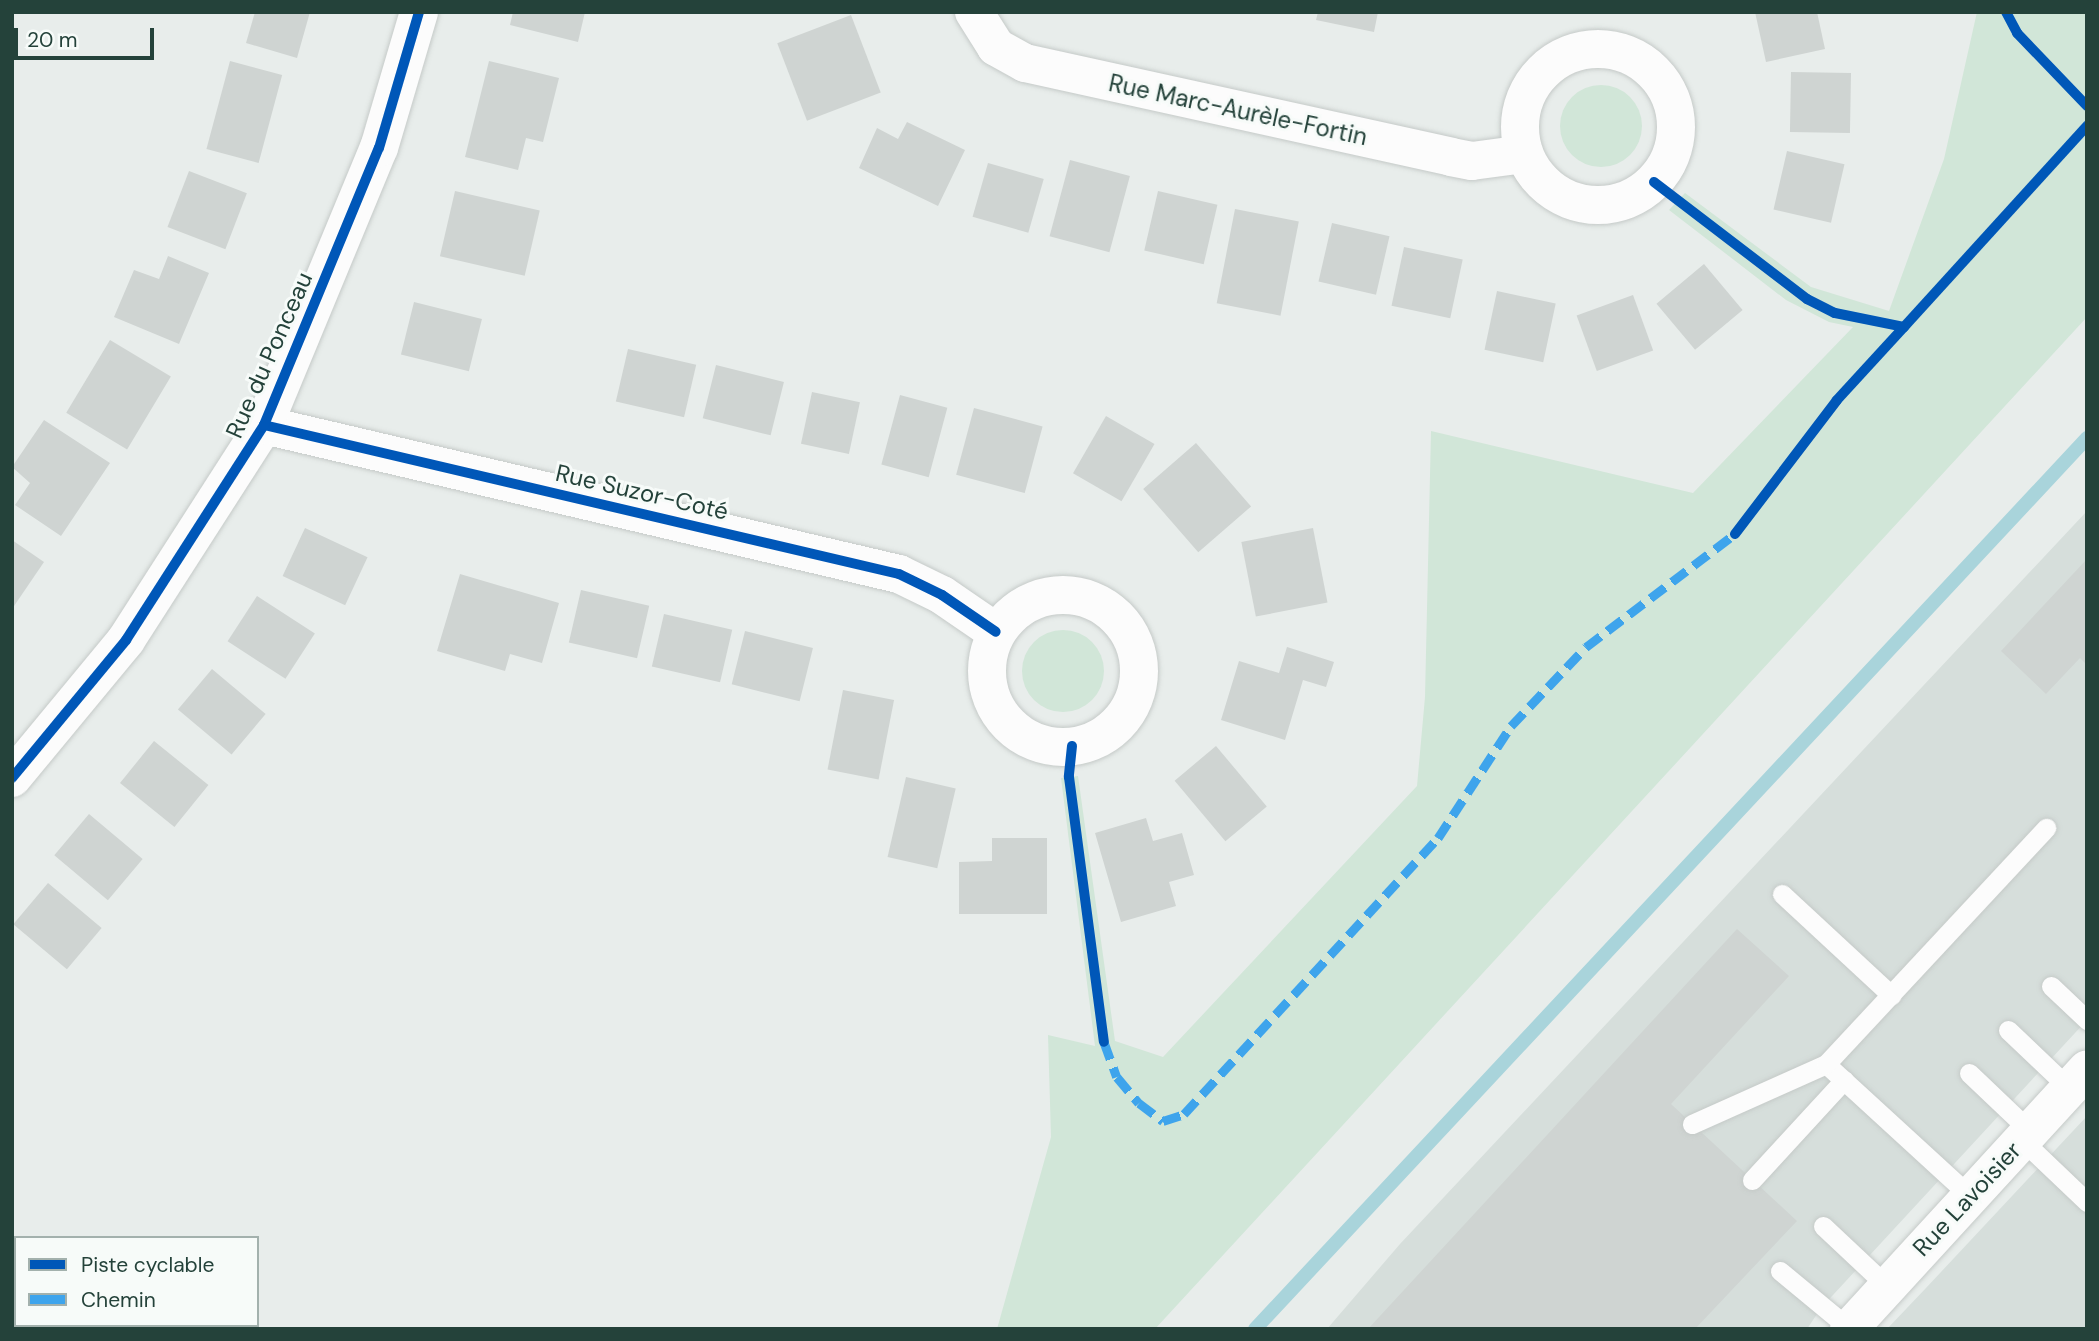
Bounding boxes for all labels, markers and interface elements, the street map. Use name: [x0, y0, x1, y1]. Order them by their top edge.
scale bar: [18, 14, 158, 58]
text: 20 m: [27, 26, 78, 54]
street label: Rue Marc-Aurèle-Fortin: [1106, 69, 1370, 151]
street label: Rue du Ponceau: [220, 268, 318, 442]
street label: Rue Suzor-Coté: [553, 458, 731, 526]
street label: Rue Lavoisier: [1907, 1136, 2027, 1262]
legend: [14, 1236, 259, 1327]
text: Piste cyclable: [81, 1251, 214, 1279]
text: Chemin: [81, 1286, 156, 1314]

